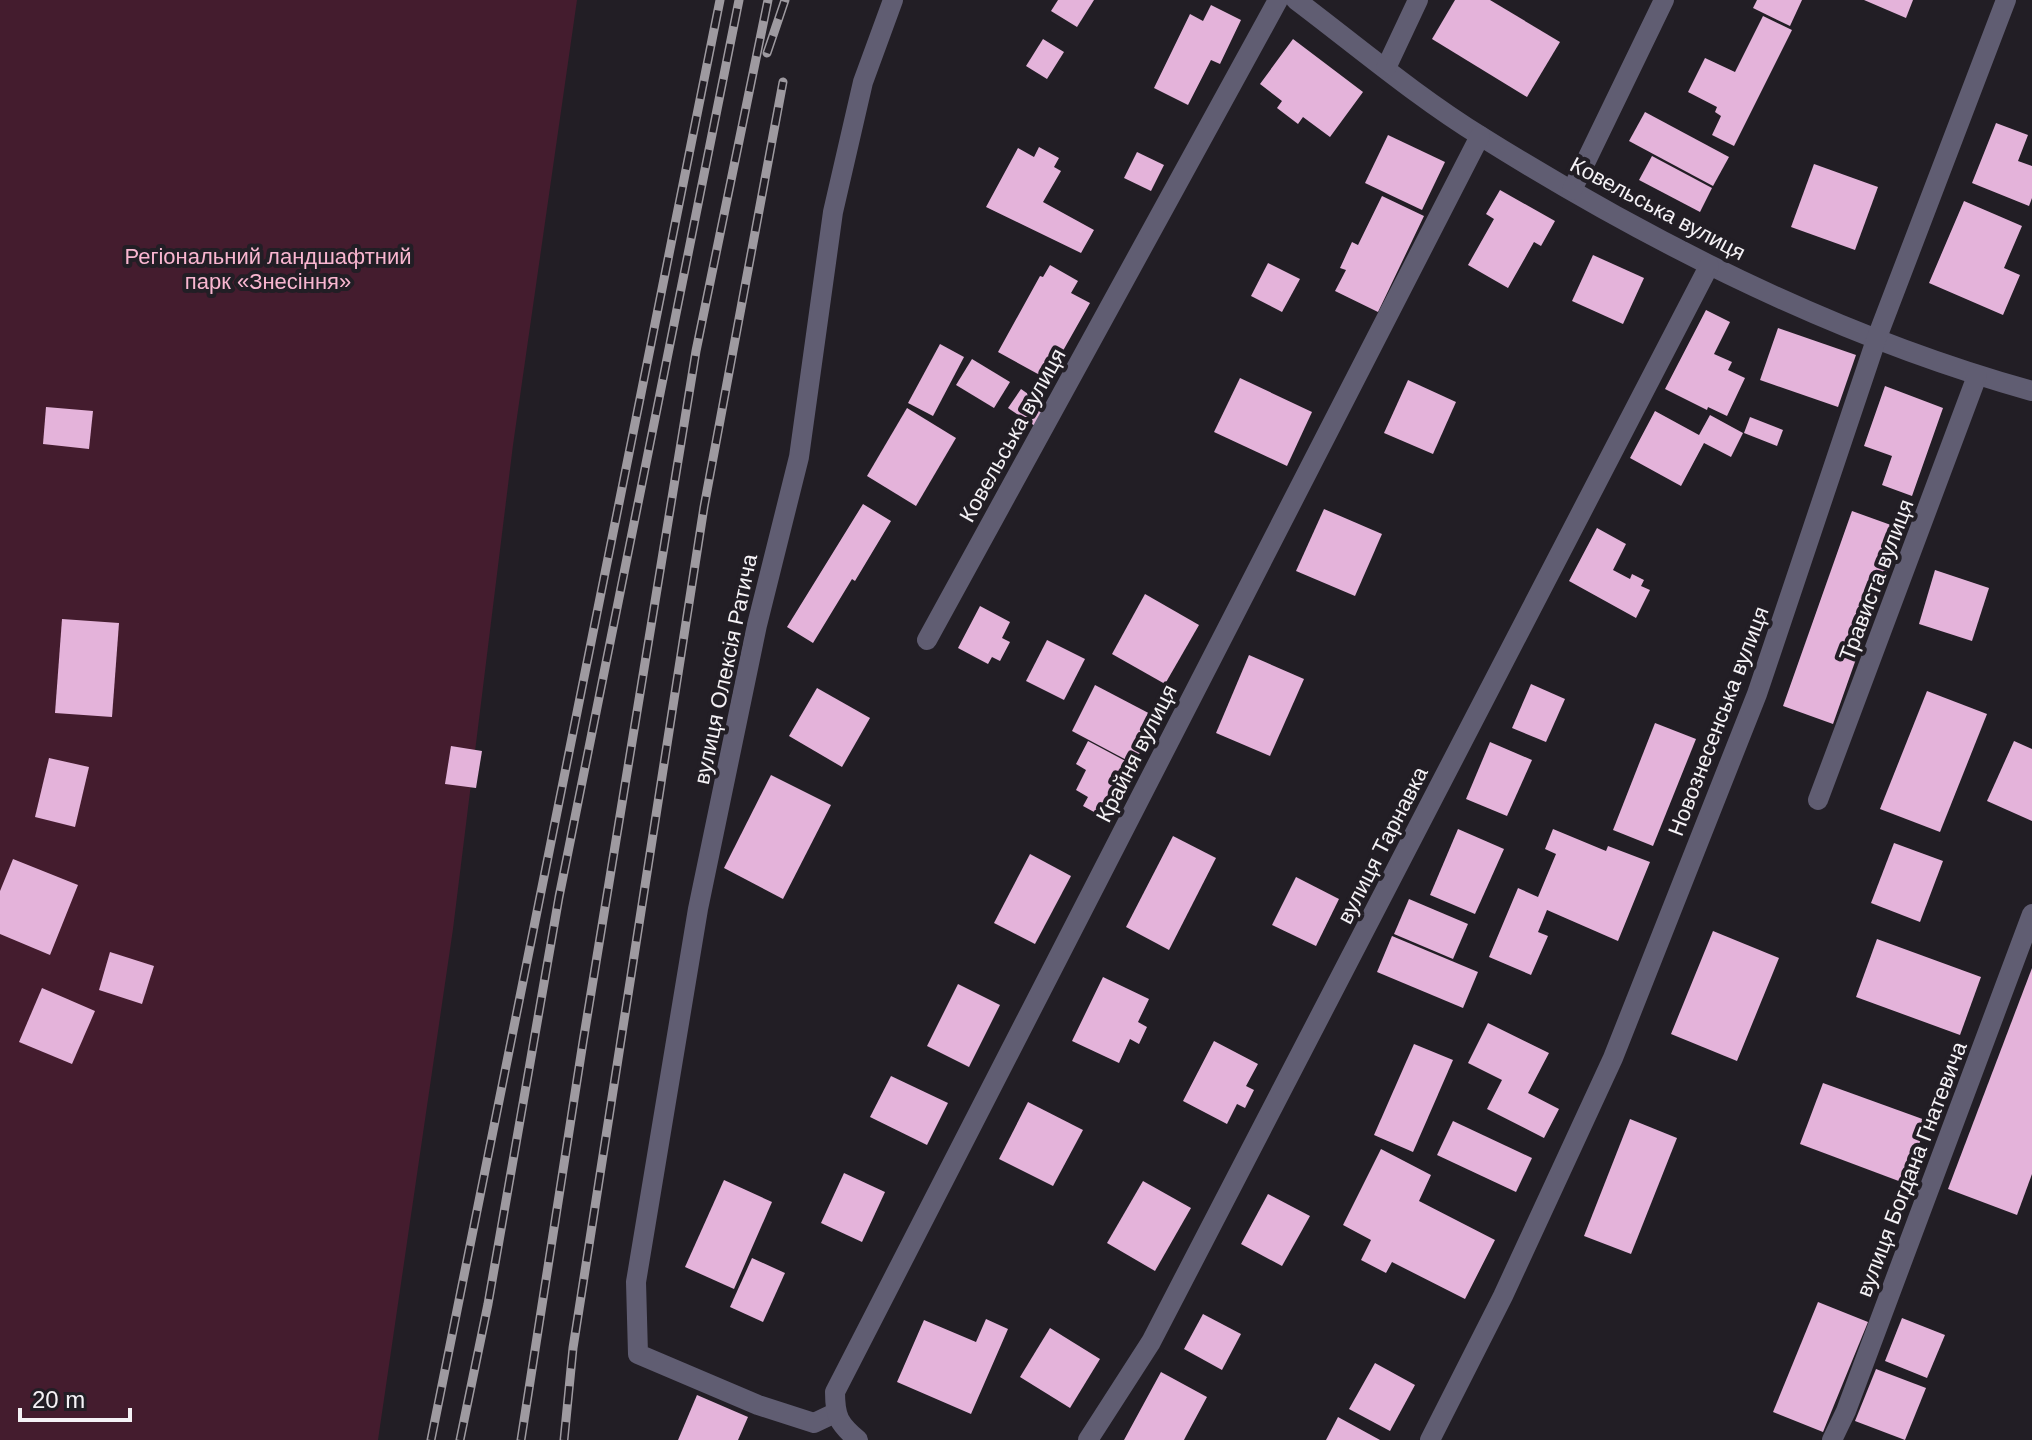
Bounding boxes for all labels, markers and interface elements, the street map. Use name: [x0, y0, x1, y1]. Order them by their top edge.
street label: Ковельська вулиця: [1566, 152, 1750, 265]
park label: Регіональний ландшафтний парк «Знесіння»: [125, 244, 411, 294]
street label: Ковельська вулиця: [954, 344, 1071, 526]
street label: Трависта вулиця: [1834, 496, 1919, 665]
street label: вулиця Олексія Ратича: [689, 551, 762, 787]
street label: Новознесенська вулиця: [1663, 603, 1774, 839]
street label: Крайня вулиця: [1091, 680, 1182, 826]
street label: вулиця Тарнавка: [1332, 762, 1433, 928]
street label: вулиця Богдана Гнатевича: [1851, 1037, 1972, 1300]
scale bar: [20, 1372, 130, 1422]
text: 20 m: [32, 1386, 85, 1413]

